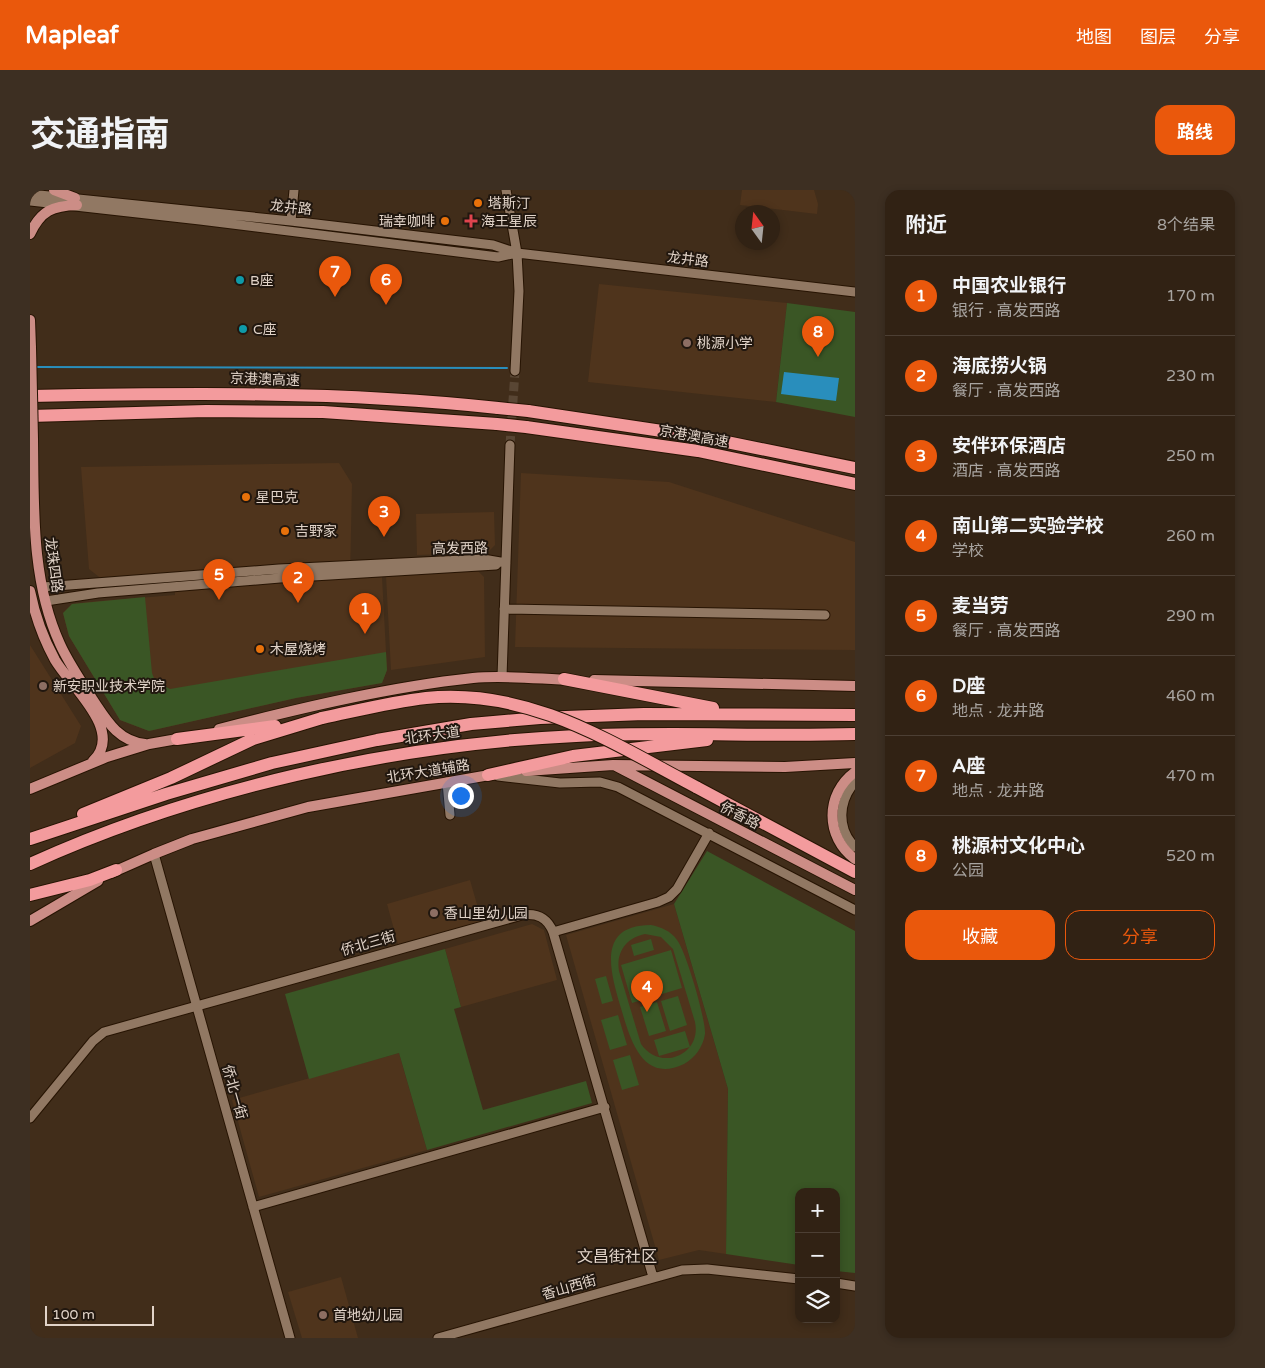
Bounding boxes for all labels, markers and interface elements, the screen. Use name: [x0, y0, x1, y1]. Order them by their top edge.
text: Mapleaf: [25, 21, 119, 50]
text: 地图: [1076, 26, 1112, 48]
text: 图层: [1140, 26, 1176, 48]
text: 分享: [1204, 26, 1240, 48]
button: 路线: [1155, 105, 1235, 155]
text: 交通指南: [30, 114, 170, 156]
place label: 塔斯汀: [488, 195, 530, 212]
street label: 龙井路: [269, 197, 313, 218]
marker: 塔斯汀: [472, 197, 484, 209]
north arrow: [735, 205, 780, 250]
place label: 瑞幸咖啡: [379, 213, 435, 230]
place label: 海王星辰: [481, 213, 537, 230]
text: 附近: [905, 213, 947, 238]
marker: 瑞幸咖啡: [439, 215, 451, 227]
marker: 海王星辰: [465, 215, 477, 227]
text: 8个结果: [1157, 215, 1215, 235]
street label: 龙井路: [666, 249, 710, 270]
pin: 7: [319, 256, 351, 297]
pin: 6: [370, 264, 402, 305]
place label: B座: [250, 272, 274, 289]
marker: B座: [234, 274, 246, 286]
text: 中国农业银行: [952, 275, 1066, 297]
text: 1: [916, 286, 926, 306]
text: 170 m: [1166, 286, 1215, 306]
text: 银行 · 高发西路: [952, 301, 1060, 321]
pin: 8: [802, 316, 834, 357]
place label: C座: [253, 321, 277, 338]
marker: C座: [237, 323, 249, 335]
place label: 桃源小学: [697, 335, 753, 352]
marker: 桃源小学: [681, 337, 693, 349]
text: 海底捞火锅: [952, 355, 1047, 377]
text: 2: [916, 366, 926, 386]
text: 230 m: [1166, 366, 1215, 386]
street label: 京港澳高速: [230, 370, 300, 389]
text: 餐厅 · 高发西路: [952, 381, 1060, 401]
street label: 京港澳高速: [658, 422, 730, 451]
text: 安伴环保酒店: [952, 435, 1066, 457]
text: 3: [916, 446, 926, 466]
text: 250 m: [1166, 446, 1215, 466]
text: 酒店 · 高发西路: [952, 461, 1060, 481]
place label: 星巴克: [256, 489, 298, 506]
marker: 星巴克: [240, 491, 252, 503]
pin: 3: [368, 496, 400, 537]
text: 南山第二实验学校: [952, 515, 1104, 537]
place label: 吉野家: [295, 523, 337, 540]
marker: 吉野家: [279, 525, 291, 537]
text: 4: [916, 526, 926, 546]
text: 260 m: [1166, 526, 1215, 546]
street label: 龙珠四路: [41, 536, 66, 594]
street label: 高发西路: [432, 540, 488, 557]
text: 学校: [952, 541, 984, 561]
pin: 5: [203, 559, 235, 600]
pin: 2: [282, 562, 314, 603]
pin: 1: [349, 593, 381, 634]
text: 麦当劳: [952, 595, 1009, 617]
text: 5: [916, 606, 926, 626]
text: 290 m: [1166, 606, 1215, 626]
text: 餐厅 · 高发西路: [952, 621, 1060, 641]
place label: 木屋烧烤: [270, 641, 326, 658]
marker: 木屋烧烤: [254, 643, 266, 655]
text: D座: [952, 675, 985, 697]
place label: 新安职业技术学院: [53, 678, 165, 695]
marker: 新安职业技术学院: [37, 680, 49, 692]
text: 6: [916, 686, 926, 706]
text: 460 m: [1166, 686, 1215, 706]
text: 地点 · 龙井路: [952, 701, 1044, 721]
street label: 北环大道: [403, 723, 461, 748]
text: A座: [952, 755, 985, 777]
street label: 北环大道辅路: [385, 757, 471, 786]
text: 7: [916, 766, 926, 786]
text: 470 m: [1166, 766, 1215, 786]
text: 地点 · 龙井路: [952, 781, 1044, 801]
your location: [448, 783, 474, 809]
street label: 侨香路: [717, 798, 762, 833]
text: 桃源村文化中心: [952, 835, 1085, 857]
text: 8: [916, 846, 926, 866]
text: 520 m: [1166, 846, 1215, 866]
text: 公园: [952, 861, 984, 881]
place label: 香山里幼儿园: [444, 905, 528, 922]
marker: 香山里幼儿园: [428, 907, 440, 919]
button: 收藏: [905, 910, 1055, 960]
button: 分享: [1065, 910, 1215, 960]
street label: 侨北三街: [339, 928, 397, 959]
pin: 4: [631, 971, 663, 1012]
street label: 侨北一街: [219, 1063, 250, 1121]
map controls: [795, 1188, 840, 1323]
button: +: [795, 1188, 840, 1233]
button: −: [795, 1233, 840, 1278]
district label: 文昌街社区: [577, 1247, 657, 1267]
street label: 香山西街: [540, 1272, 598, 1303]
button: layers: [795, 1278, 840, 1323]
scale bar: [45, 1303, 154, 1326]
text: 100 m: [52, 1306, 95, 1323]
place label: 首地幼儿园: [333, 1307, 403, 1324]
marker: 首地幼儿园: [317, 1309, 329, 1321]

